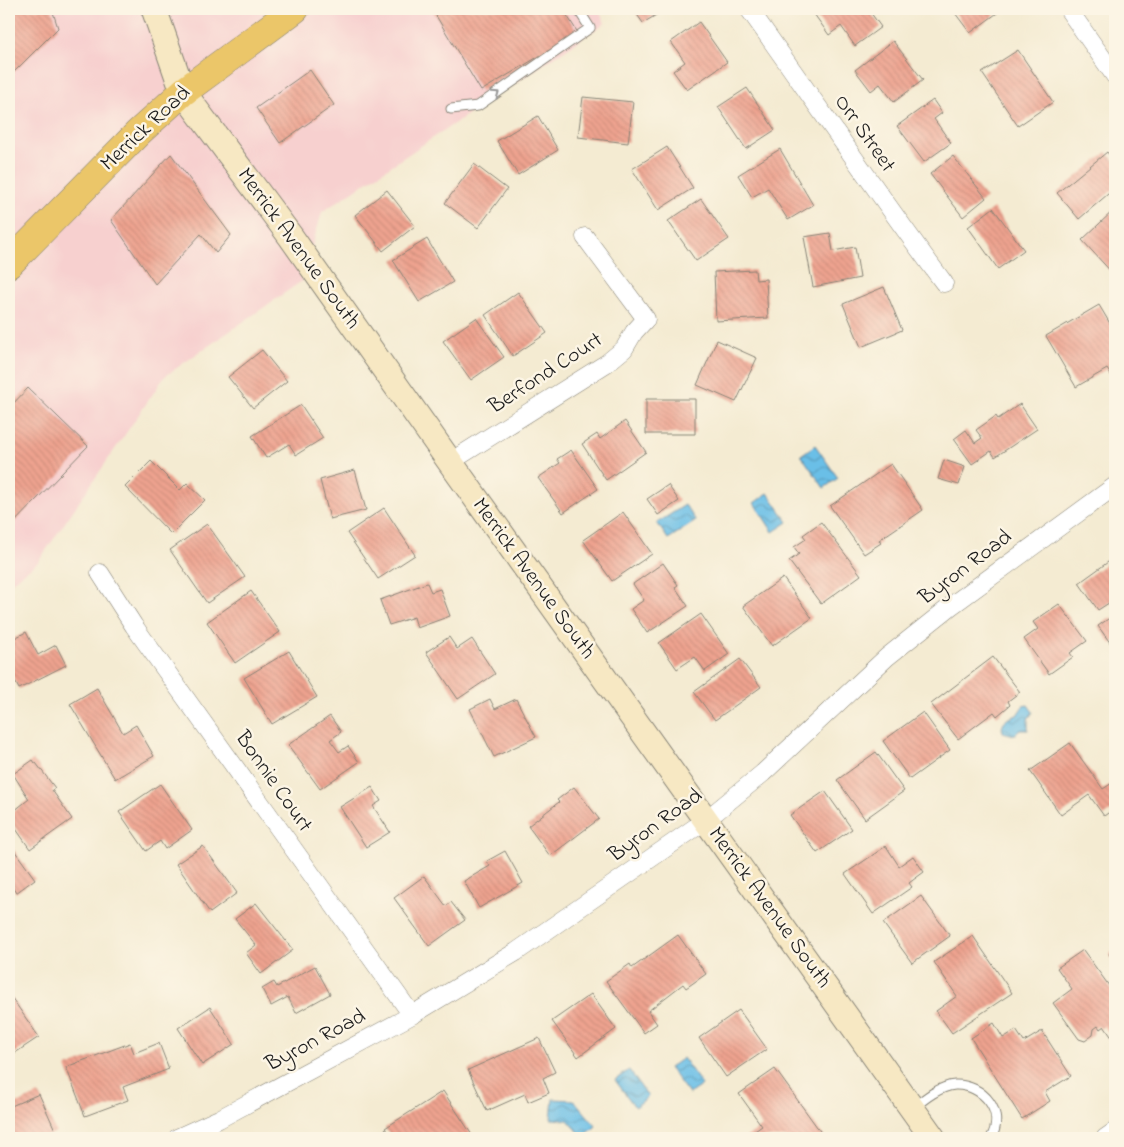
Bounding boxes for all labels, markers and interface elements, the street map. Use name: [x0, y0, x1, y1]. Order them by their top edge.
street label: Merrick Road: [94, 79, 198, 179]
street label: Orr Street: [825, 88, 903, 180]
one-way arrow: [490, 91, 499, 100]
street label: Merrick Avenue South: [228, 162, 368, 336]
street label: Berfond Court: [482, 325, 610, 424]
street label: Merrick Avenue South: [463, 492, 603, 666]
street label: Byron Road: [912, 522, 1020, 615]
street label: Bonnie Court: [226, 724, 320, 840]
street label: Byron Road: [601, 781, 710, 873]
street label: Merrick Avenue South: [699, 821, 839, 995]
street label: Byron Road: [259, 1001, 372, 1082]

